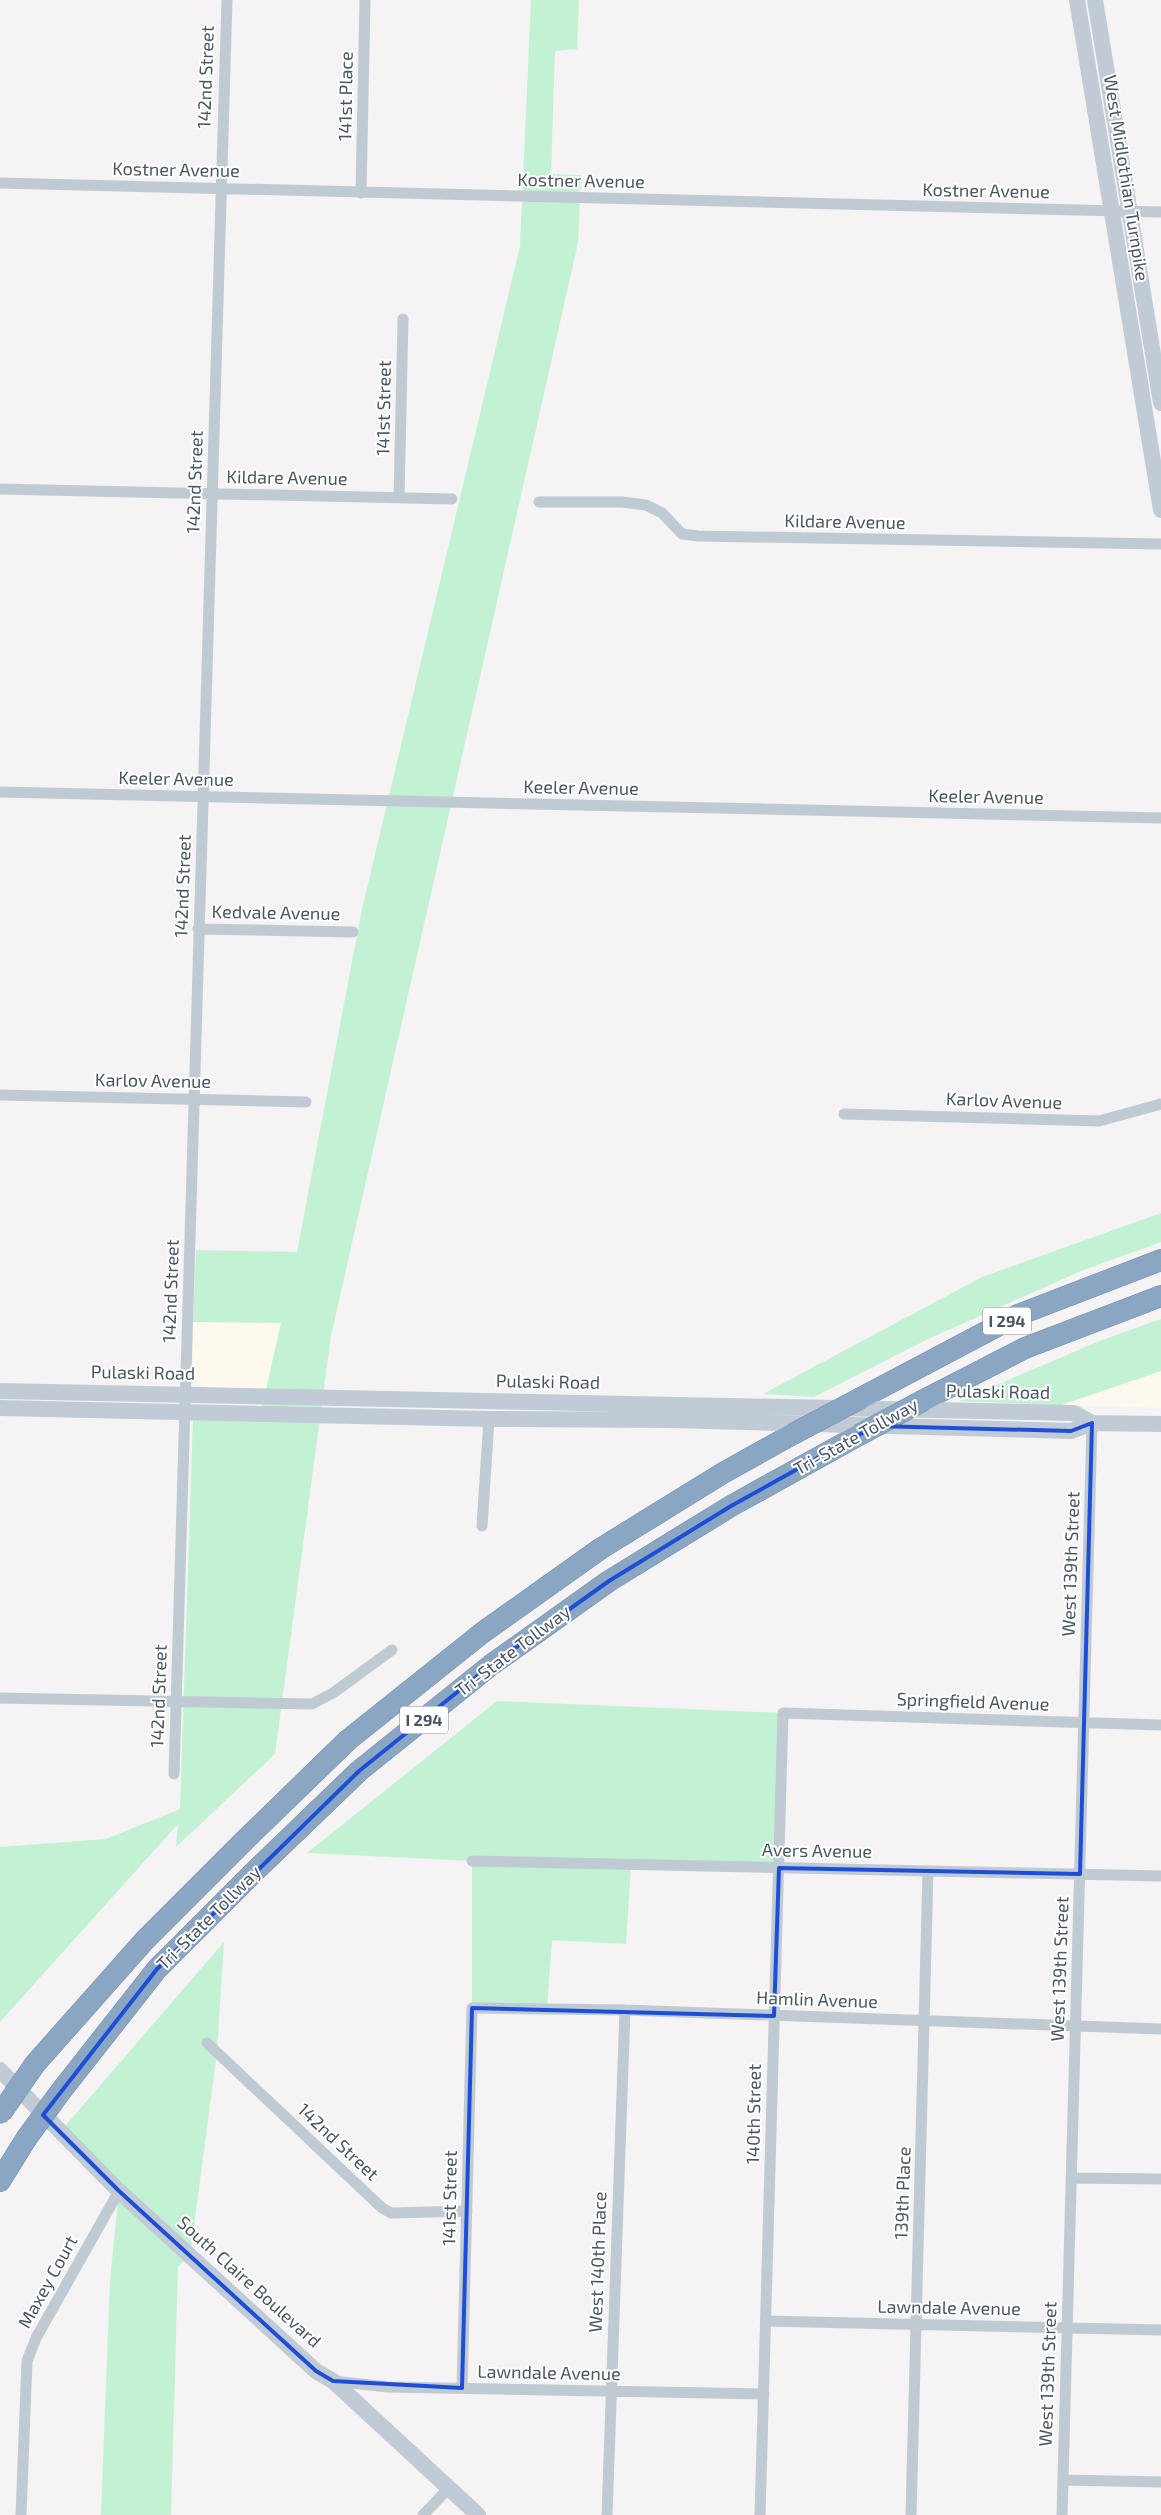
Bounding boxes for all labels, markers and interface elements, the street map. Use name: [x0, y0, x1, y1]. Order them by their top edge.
street label: 142nd Street: [192, 25, 218, 129]
street label: 141st Place: [333, 51, 357, 141]
street label: West Midlothian Turnpike: [1100, 73, 1154, 283]
street label: Kostner Avenue: [112, 157, 240, 181]
street label: Kostner Avenue: [517, 168, 645, 192]
street label: Kostner Avenue: [922, 178, 1050, 202]
street label: 141st Street: [371, 360, 395, 456]
street label: 142nd Street: [181, 430, 207, 534]
street label: Kildare Avenue: [226, 465, 348, 489]
street label: Kildare Avenue: [784, 509, 906, 533]
street label: Keeler Avenue: [118, 766, 234, 790]
street label: Keeler Avenue: [523, 775, 639, 799]
street label: Keeler Avenue: [928, 784, 1044, 808]
street label: 142nd Street: [169, 834, 195, 938]
street label: Kedvale Avenue: [212, 900, 341, 924]
street label: Karlov Avenue: [95, 1068, 211, 1092]
street label: Karlov Avenue: [946, 1087, 1063, 1113]
street label: 142nd Street: [157, 1239, 183, 1343]
road number: I 294: [983, 1308, 1031, 1334]
street label: Pulaski Road: [91, 1360, 195, 1384]
street label: Pulaski Road: [496, 1369, 600, 1393]
street label: Pulaski Road: [946, 1379, 1050, 1403]
street label: Tri-State Tollway: [790, 1393, 922, 1479]
street label: West 139th Street: [1056, 1491, 1084, 1637]
street label: Tri-State Tollway: [450, 1599, 575, 1701]
street label: 142nd Street: [145, 1644, 171, 1748]
street label: Springfield Avenue: [896, 1687, 1050, 1715]
road number: I 294: [400, 1706, 448, 1734]
street label: Avers Avenue: [762, 1838, 872, 1862]
street label: Tri-State Tollway: [152, 1860, 265, 1974]
street label: West 139th Street: [1045, 1896, 1073, 2042]
street label: Hamlin Avenue: [756, 1986, 878, 2012]
street label: 140th Street: [741, 2063, 765, 2164]
street label: 142nd Street: [293, 2098, 384, 2185]
street label: 139th Place: [889, 2146, 915, 2240]
street label: 141st Street: [437, 2150, 461, 2246]
street label: West 140th Place: [584, 2191, 610, 2333]
street label: South Claire Boulevard: [173, 2211, 326, 2352]
street label: Maxey Court: [13, 2231, 82, 2332]
street label: Lawndale Avenue: [877, 2295, 1021, 2319]
street label: West 139th Street: [1033, 2301, 1061, 2447]
street label: Lawndale Avenue: [477, 2360, 621, 2384]

